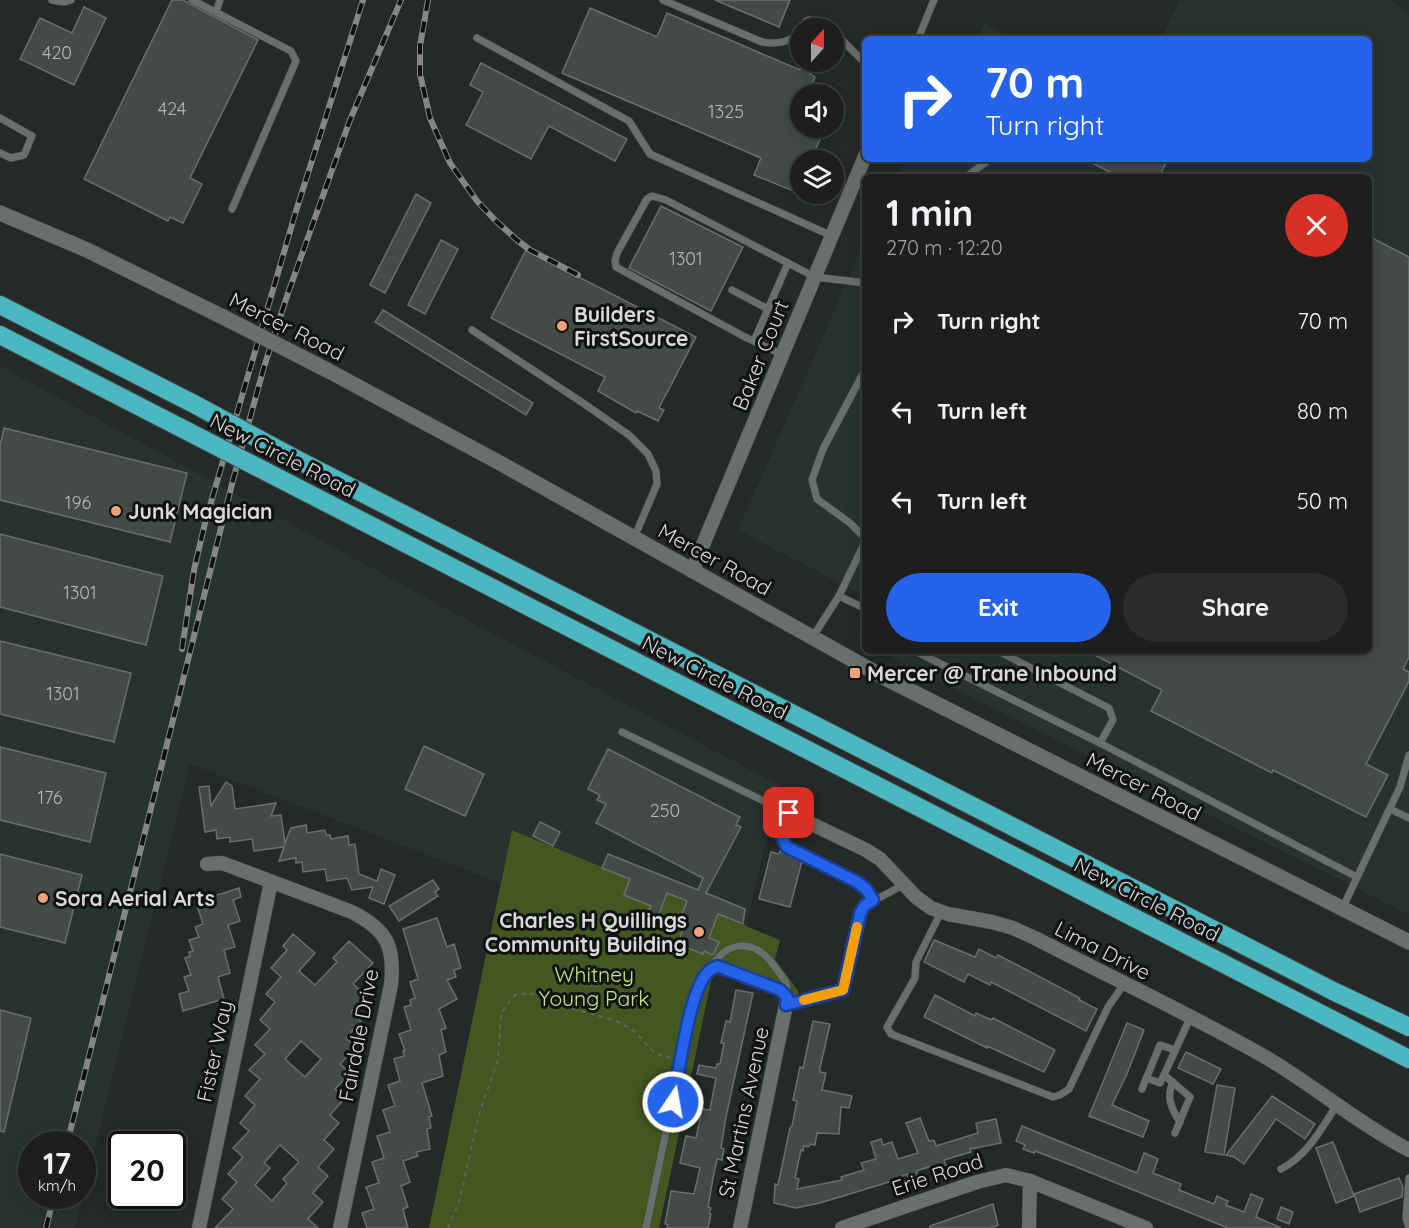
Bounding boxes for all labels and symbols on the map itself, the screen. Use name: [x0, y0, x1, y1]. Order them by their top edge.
north arrow: [790, 18, 844, 72]
house number: 420: [42, 41, 72, 64]
house number: 424: [158, 97, 186, 120]
house number: 1325: [708, 100, 744, 123]
house number: 1301: [669, 247, 703, 270]
street label: Mercer Road: [225, 286, 349, 366]
street label: Baker Court: [726, 296, 794, 414]
place label: Builders FirstSource: [574, 301, 689, 351]
marker: Builders FirstSource: [555, 319, 569, 333]
street label: New Circle Road: [206, 407, 360, 503]
house number: 196: [65, 491, 92, 514]
place label: Junk Magician: [128, 498, 273, 524]
marker: Junk Magician: [109, 504, 123, 518]
street label: Mercer Road: [654, 517, 776, 601]
house number: 1301: [63, 581, 97, 604]
street label: New Circle Road: [638, 629, 792, 725]
place label: Mercer @ Trane Inbound: [867, 660, 1117, 686]
marker: Mercer @ Trane Inbound: [848, 666, 862, 680]
house number: 1301: [46, 682, 80, 705]
street label: Mercer Road: [1082, 746, 1206, 826]
house number: 176: [37, 786, 63, 809]
pin: [763, 787, 814, 838]
house number: 250: [650, 799, 680, 822]
street label: New Circle Road: [1070, 851, 1224, 947]
place label: Sora Aerial Arts: [55, 885, 215, 911]
marker: Sora Aerial Arts: [36, 891, 50, 905]
place label: Charles H Quillings Community Building: [485, 907, 687, 957]
street label: Lima Drive: [1051, 915, 1155, 985]
marker: Charles H Quillings Community Building: [692, 925, 706, 939]
park label: Whitney Young Park: [539, 961, 649, 1011]
street label: Fairdale Drive: [332, 966, 384, 1104]
street label: Fister Way: [191, 998, 237, 1104]
street label: St Martins Avenue: [712, 1024, 774, 1200]
position arrow: [641, 1070, 705, 1134]
speed limit sign: 20: [108, 1131, 186, 1209]
street label: Erie Road: [888, 1147, 986, 1201]

